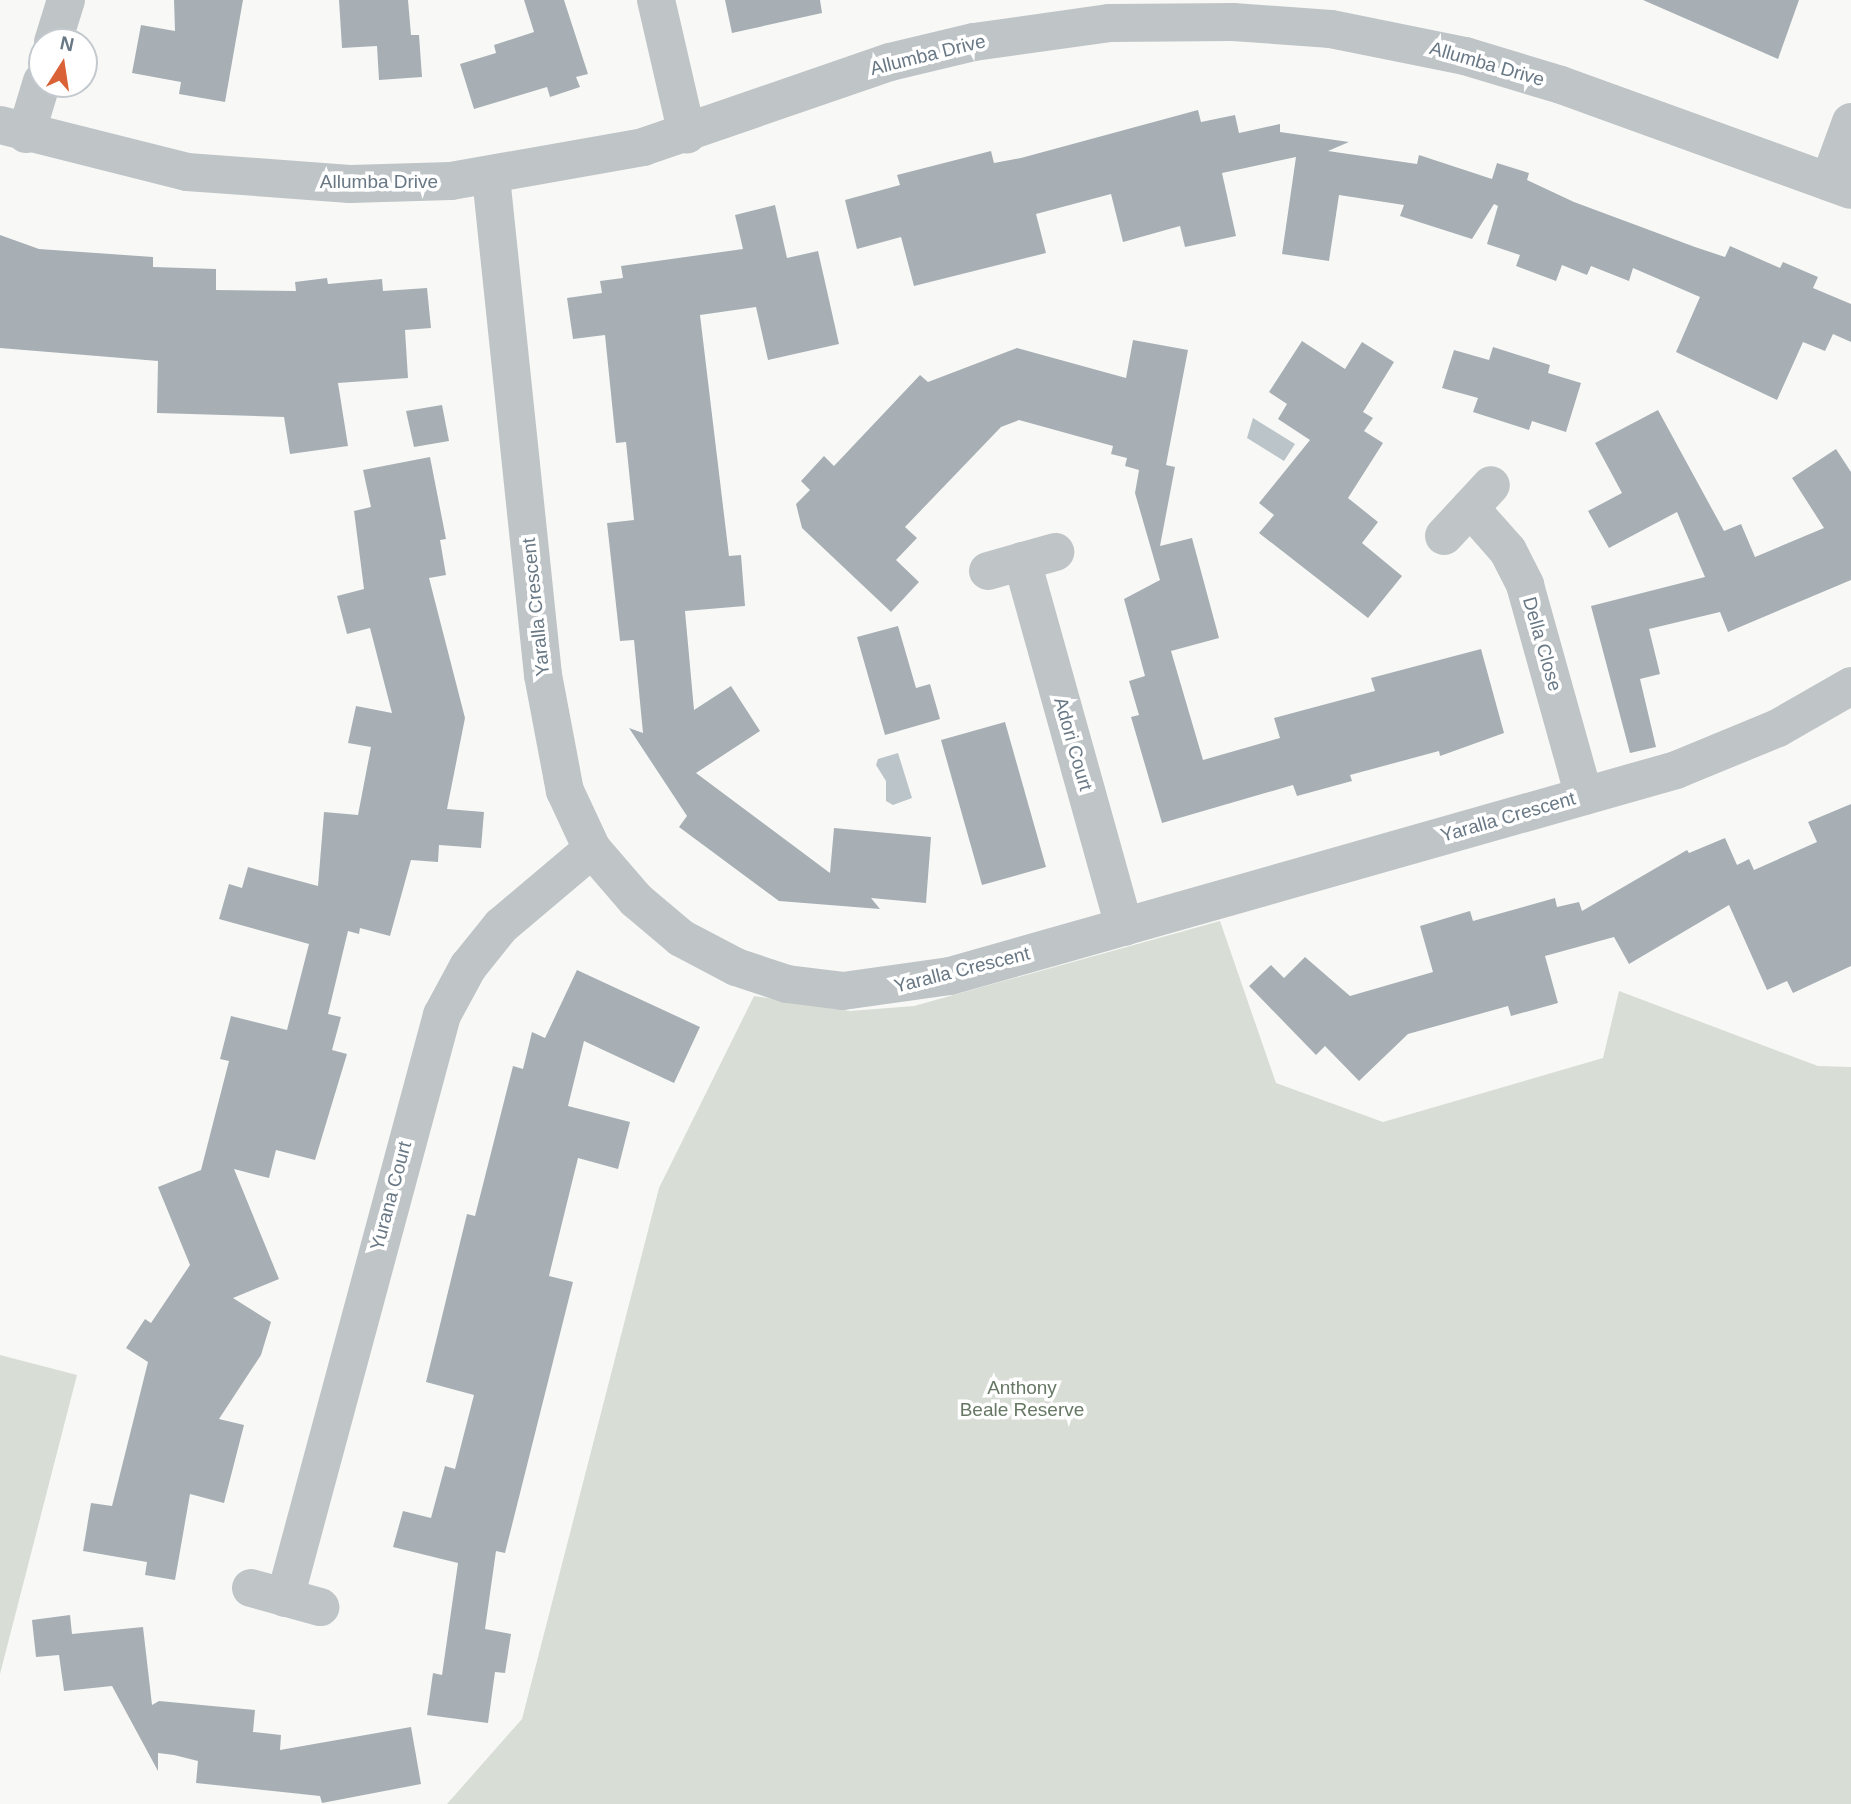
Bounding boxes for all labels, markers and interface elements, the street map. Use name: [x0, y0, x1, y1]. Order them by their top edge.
north arrow: [28, 28, 98, 98]
street label: Allumba Drive: [868, 30, 988, 80]
text: N: [58, 32, 76, 56]
street label: Allumba Drive: [1427, 37, 1547, 91]
street label: Allumba Drive: [320, 171, 438, 193]
street label: Yaralla Crescent: [517, 537, 555, 677]
street label: Della Close: [1518, 594, 1566, 694]
street label: Adori Court: [1049, 695, 1097, 793]
street label: Yaralla Crescent: [1438, 787, 1578, 847]
street label: Yaralla Crescent: [892, 942, 1032, 998]
street label: Yurana Court: [365, 1139, 417, 1253]
park label: Anthony Beale Reserve: [960, 1377, 1084, 1421]

